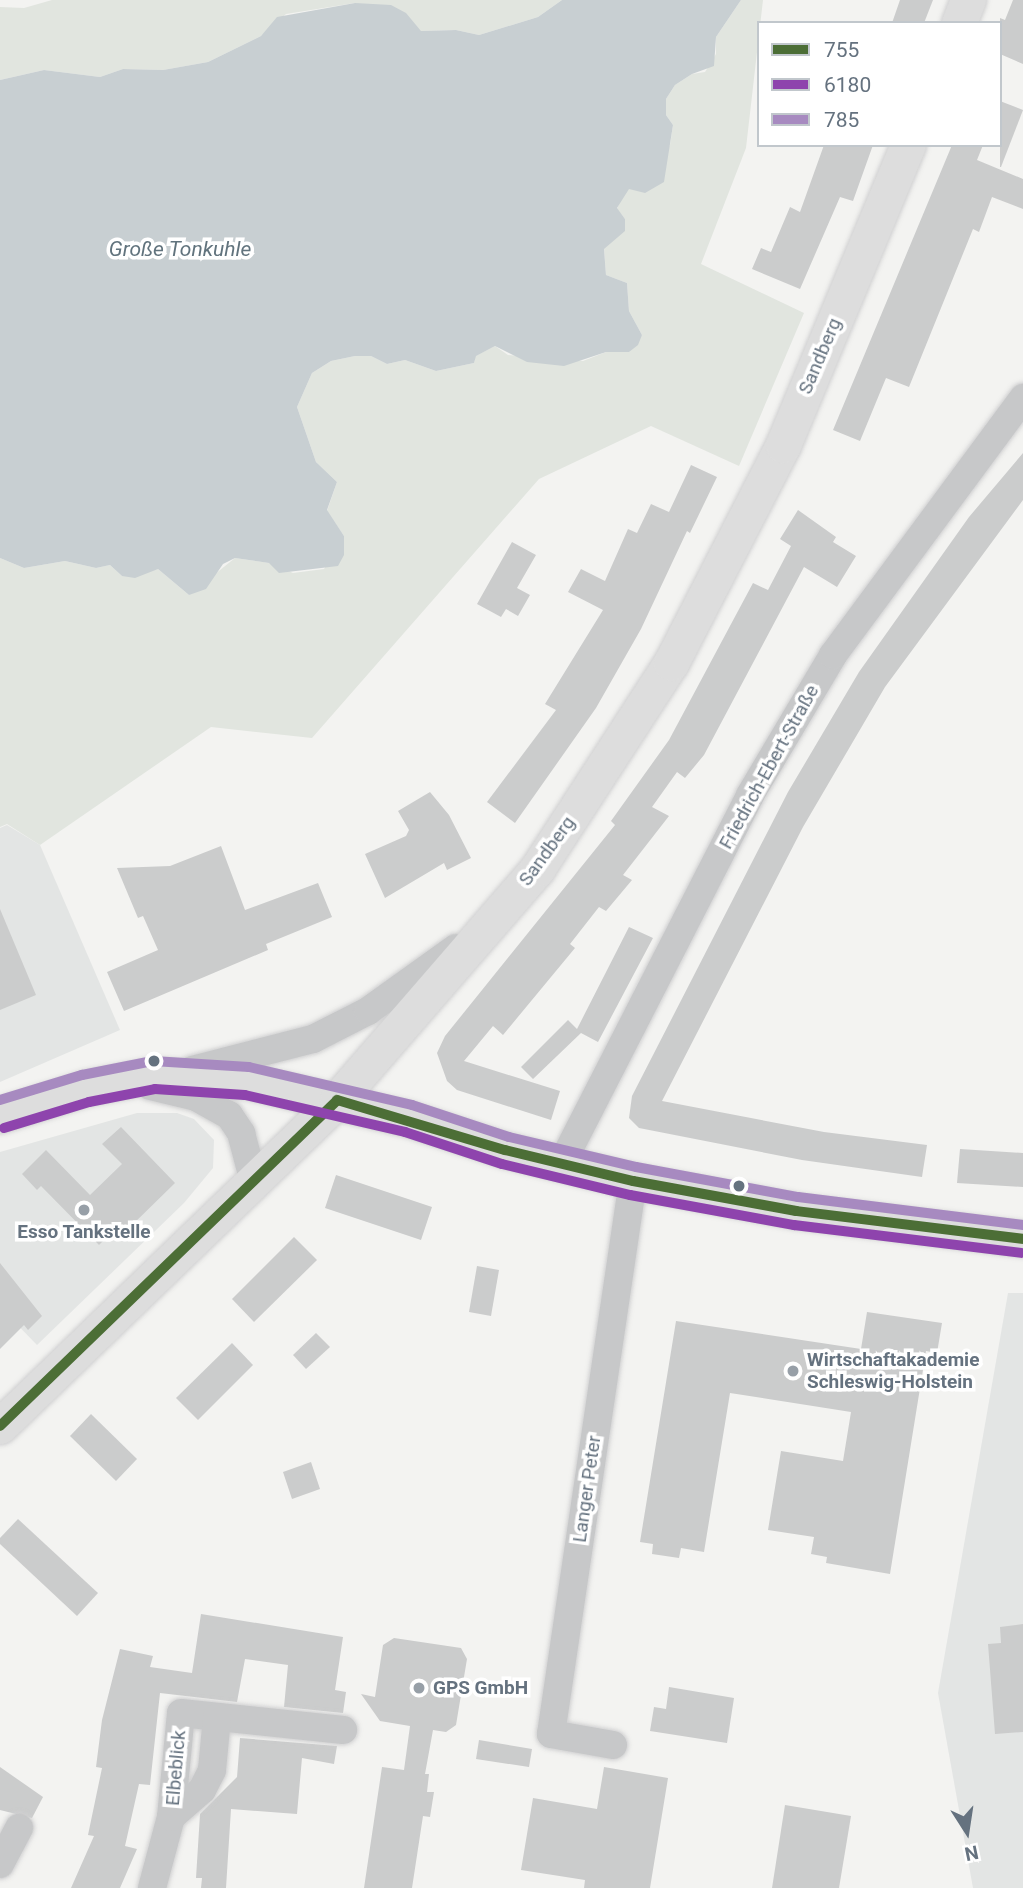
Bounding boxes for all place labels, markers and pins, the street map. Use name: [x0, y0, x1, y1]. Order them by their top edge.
unlabelled marker: [147, 1054, 161, 1068]
unlabelled marker: [732, 1179, 746, 1193]
marker: Esso Tankstelle: [76, 1202, 92, 1218]
place label: Esso Tankstelle: [17, 1221, 151, 1243]
place label: Wirtschaftakademie Schleswig-Holstein: [807, 1349, 979, 1393]
marker: Wirtschaftakademie Schleswig-Holstein: [785, 1363, 801, 1379]
place label: GPS GmbH: [433, 1677, 528, 1699]
marker: GPS GmbH: [411, 1680, 427, 1696]

